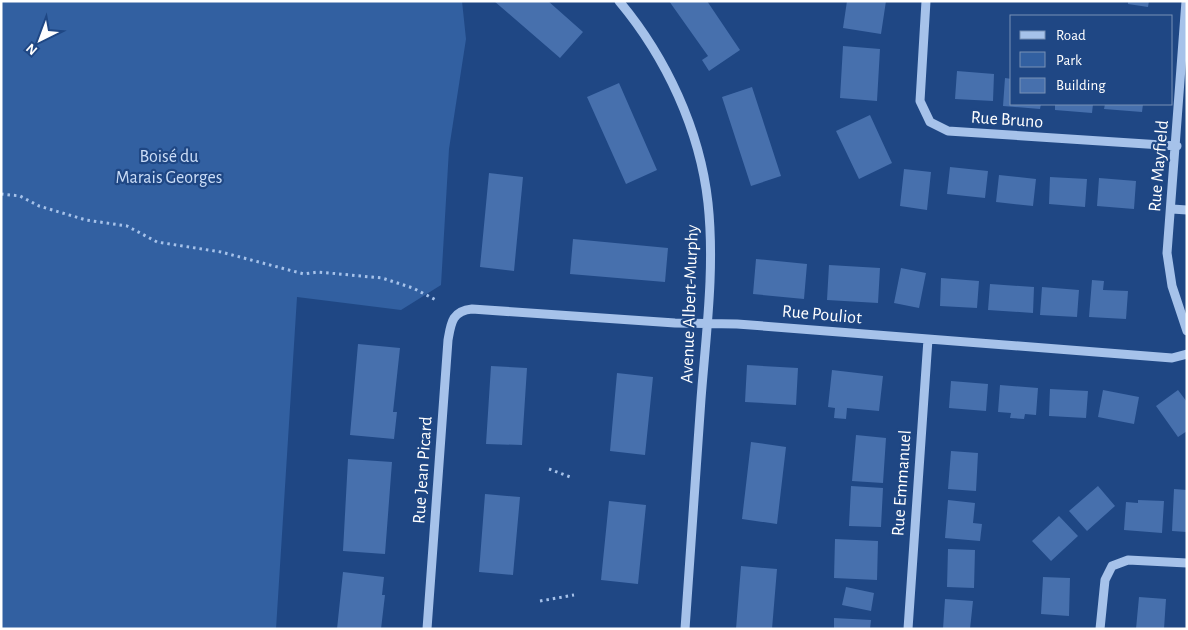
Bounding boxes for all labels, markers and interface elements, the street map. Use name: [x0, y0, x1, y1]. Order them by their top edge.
north arrow: [15, 15, 65, 65]
legend: [1010, 15, 1173, 105]
text: Road: [1056, 28, 1086, 43]
text: N: [24, 40, 40, 57]
text: Park: [1056, 53, 1082, 68]
text: Building: [1056, 78, 1106, 93]
street label: Rue Bruno: [970, 108, 1044, 132]
street label: Rue Mayfield: [1146, 120, 1172, 213]
park label: Boisé du Marais Georges: [115, 148, 223, 187]
street label: Avenue Albert-Murphy: [678, 224, 702, 384]
street label: Rue Pouliot: [781, 303, 863, 327]
street label: Rue Jean Picard: [410, 416, 436, 524]
street label: Rue Emmanuel: [889, 429, 915, 537]

